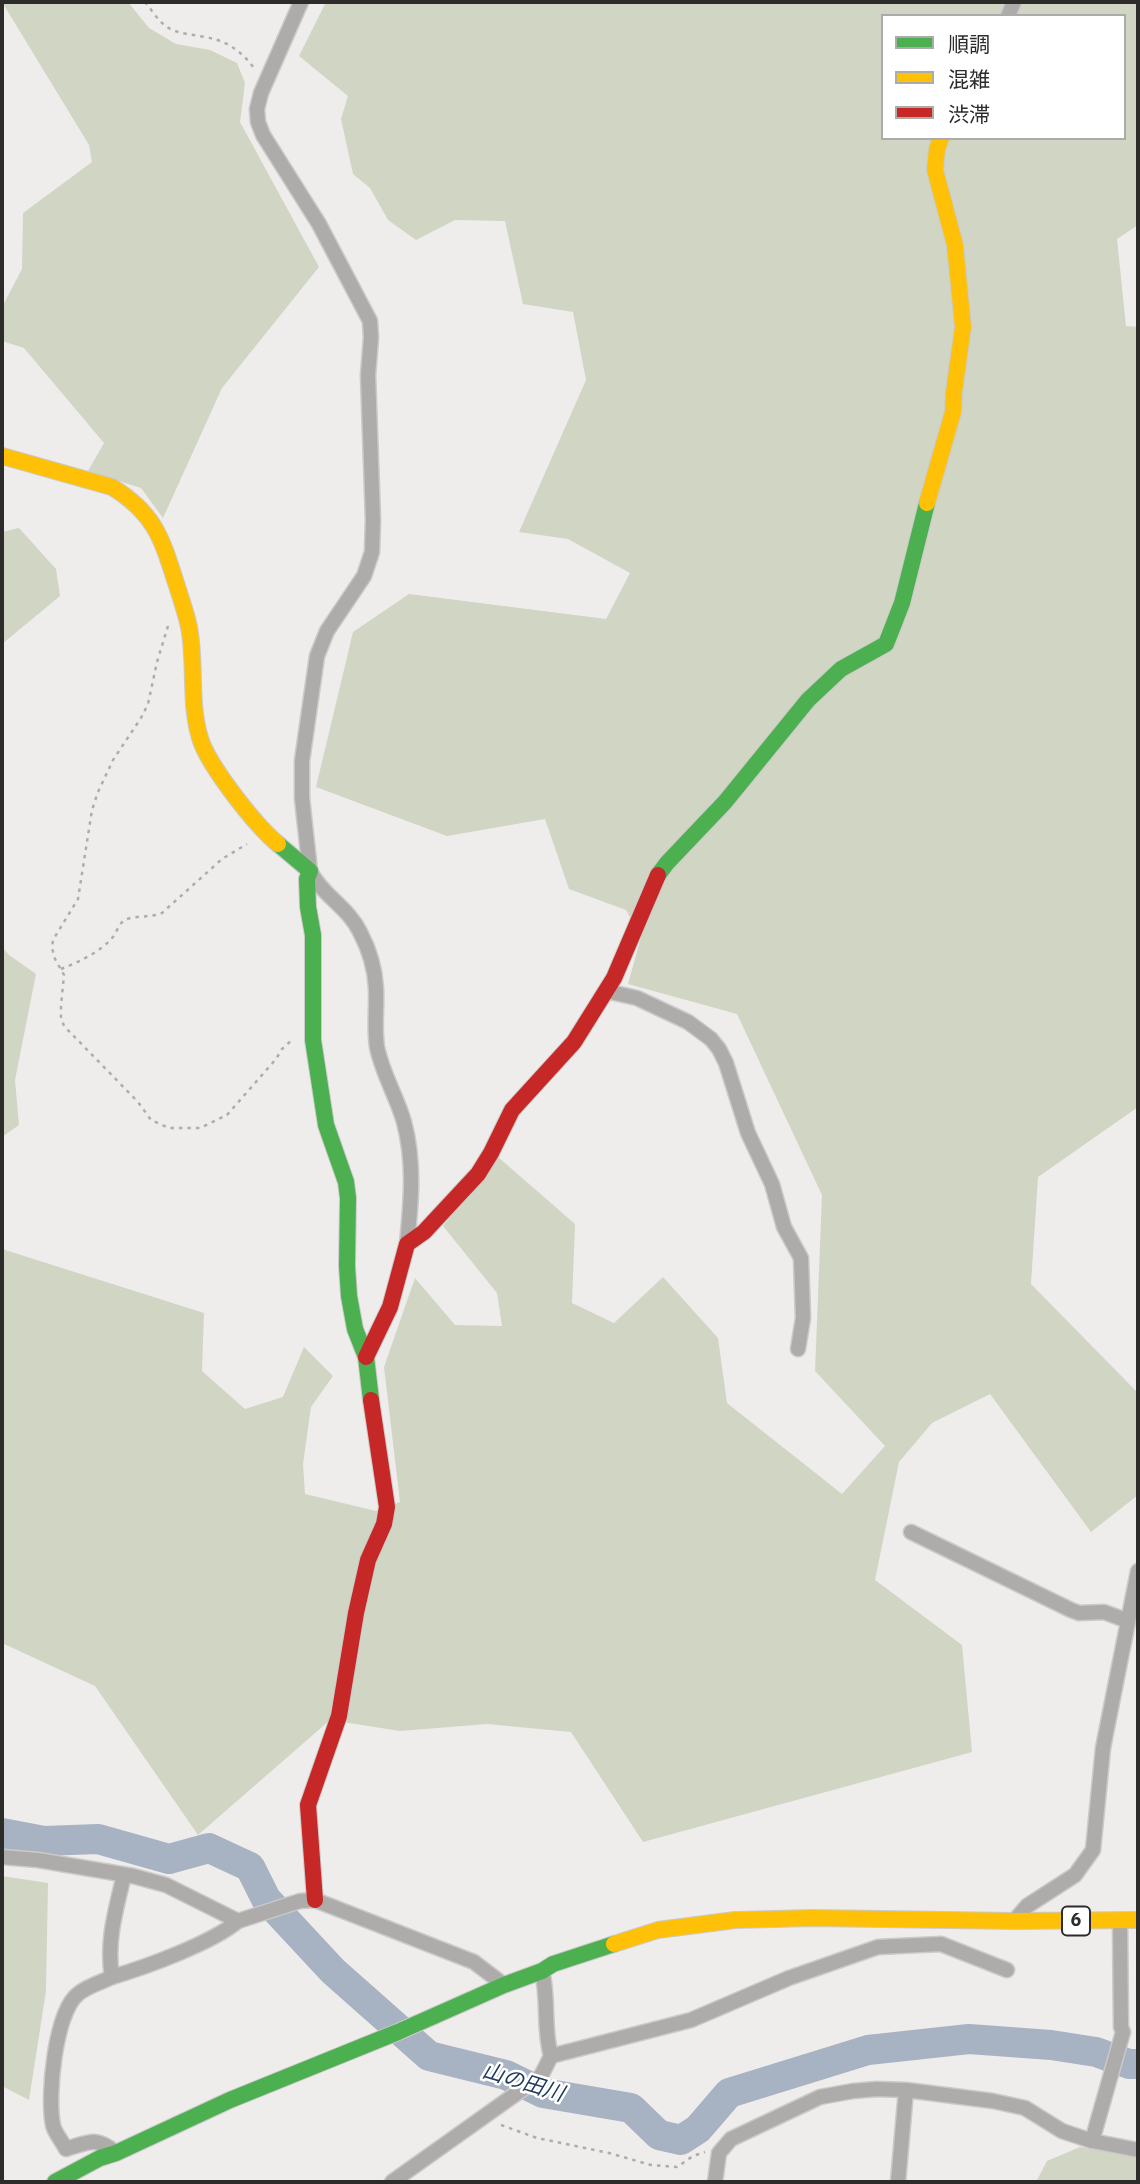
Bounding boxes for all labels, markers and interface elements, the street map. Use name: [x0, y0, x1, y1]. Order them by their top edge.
legend: [881, 14, 1126, 140]
text: 順調: [948, 30, 990, 58]
text: 混雑: [948, 65, 990, 93]
text: 渋滞: [948, 100, 990, 128]
road number: 6: [1062, 1907, 1090, 1936]
water label: 山の田川: [479, 2059, 567, 2107]

